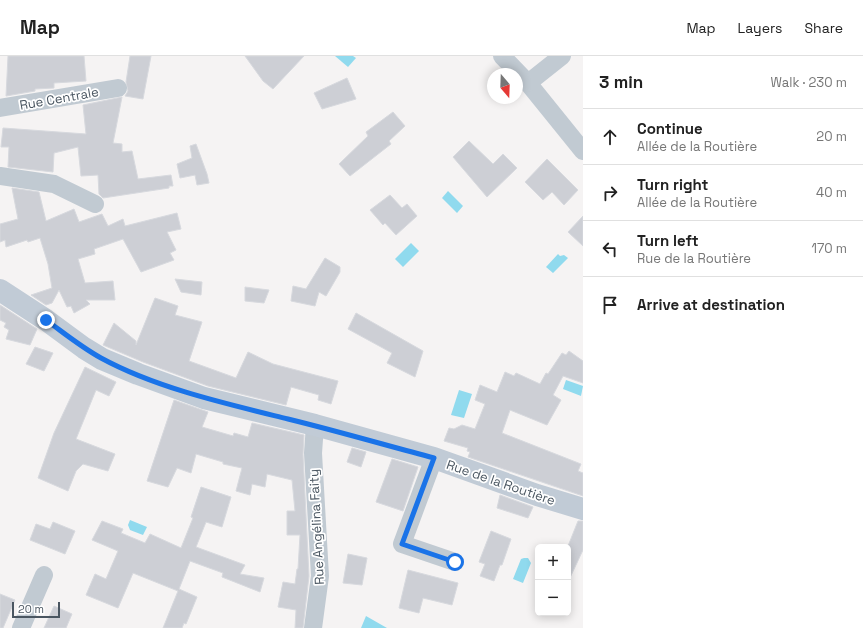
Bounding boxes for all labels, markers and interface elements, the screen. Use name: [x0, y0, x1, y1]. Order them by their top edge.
text: Map: [20, 15, 60, 40]
text: Map: [686, 19, 716, 37]
text: Layers: [738, 19, 782, 37]
text: Share: [804, 19, 843, 37]
north arrow: [487, 68, 523, 104]
text: 3 min: [599, 71, 643, 93]
text: Walk · 230 m: [770, 74, 847, 91]
street label: Rue Centrale: [18, 83, 100, 114]
text: Continue: [637, 119, 703, 138]
icon: ahead: [599, 126, 621, 148]
text: 20 m: [816, 128, 847, 145]
text: Allée de la Routière: [637, 138, 757, 155]
text: Turn right: [637, 175, 708, 194]
icon: right: [599, 182, 621, 204]
text: 40 m: [816, 184, 847, 201]
text: Allée de la Routière: [637, 194, 757, 211]
text: Turn left: [637, 231, 699, 250]
icon: left: [599, 238, 621, 260]
text: 170 m: [811, 240, 847, 257]
text: Rue de la Routière: [637, 250, 751, 267]
icon: arrive: [599, 294, 621, 316]
text: Arrive at destination: [637, 295, 785, 314]
route end: [37, 311, 55, 329]
street label: Rue de la Routière: [444, 456, 558, 509]
street label: Rue Angélina Faity: [305, 469, 328, 585]
map controls: [535, 544, 571, 616]
button: +: [535, 544, 571, 580]
route start: [446, 553, 464, 571]
button: −: [535, 580, 571, 616]
scale bar: [12, 600, 60, 619]
text: 20 m: [18, 602, 44, 616]

